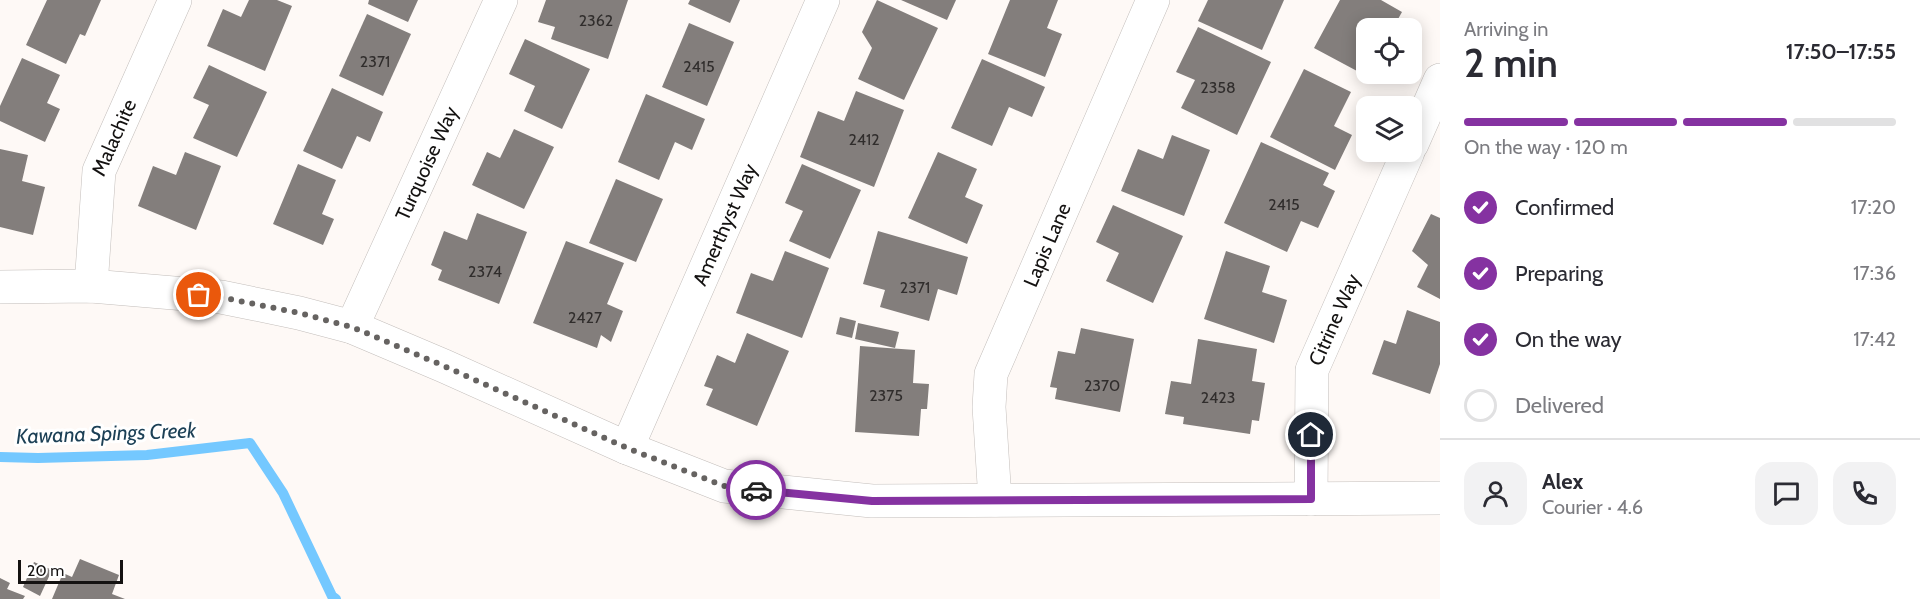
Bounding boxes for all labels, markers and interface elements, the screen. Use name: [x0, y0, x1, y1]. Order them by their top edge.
house number: 2362: [579, 11, 613, 30]
text: Arriving in: [1464, 17, 1548, 41]
map controls: [1356, 18, 1422, 162]
button: locate: [1356, 18, 1422, 84]
text: 17:50–17:55: [1786, 38, 1896, 65]
text: 2 min: [1464, 39, 1558, 87]
house number: 2371: [360, 52, 390, 71]
house number: 2415: [683, 57, 715, 76]
house number: 2358: [1200, 78, 1236, 97]
street label: Malachite: [86, 95, 141, 179]
button: layers: [1356, 96, 1422, 162]
street label: Turquoise Way: [390, 102, 463, 224]
house number: 2412: [848, 130, 880, 149]
text: On the way · 120 m: [1464, 135, 1628, 159]
street label: Amerthyst Way: [688, 160, 762, 289]
icon: check: [1464, 191, 1497, 224]
text: Confirmed: [1515, 194, 1614, 221]
house number: 2415: [1268, 195, 1300, 214]
text: 17:20: [1851, 195, 1896, 219]
street label: Lapis Lane: [1018, 199, 1076, 290]
icon: check: [1464, 257, 1497, 290]
text: Preparing: [1515, 260, 1603, 287]
text: 17:36: [1853, 261, 1896, 285]
house number: 2374: [468, 262, 502, 281]
pin: [173, 269, 224, 320]
street label: Citrine Way: [1303, 270, 1365, 369]
icon: bag: [182, 278, 215, 311]
house number: 2371: [900, 278, 930, 297]
house number: 2427: [568, 308, 602, 327]
icon: check: [1464, 323, 1497, 356]
text: On the way: [1515, 326, 1622, 353]
text: 17:42: [1853, 327, 1896, 351]
house number: 2370: [1084, 376, 1120, 395]
house number: 2375: [869, 386, 903, 405]
house number: 2423: [1201, 388, 1235, 407]
text: Delivered: [1515, 392, 1604, 419]
pin: [1285, 409, 1336, 460]
water label: Kawana Spings Creek: [16, 417, 197, 449]
icon: home: [1294, 418, 1327, 451]
courier: [726, 460, 786, 520]
button: person: [1464, 462, 1527, 525]
button: chat: [1755, 462, 1818, 525]
button: phone: [1833, 462, 1896, 525]
text: Alex: [1542, 468, 1583, 495]
icon: car: [740, 474, 773, 507]
text: Courier · 4.6: [1542, 495, 1643, 519]
scale bar: [18, 557, 123, 584]
text: 20 m: [27, 561, 64, 580]

